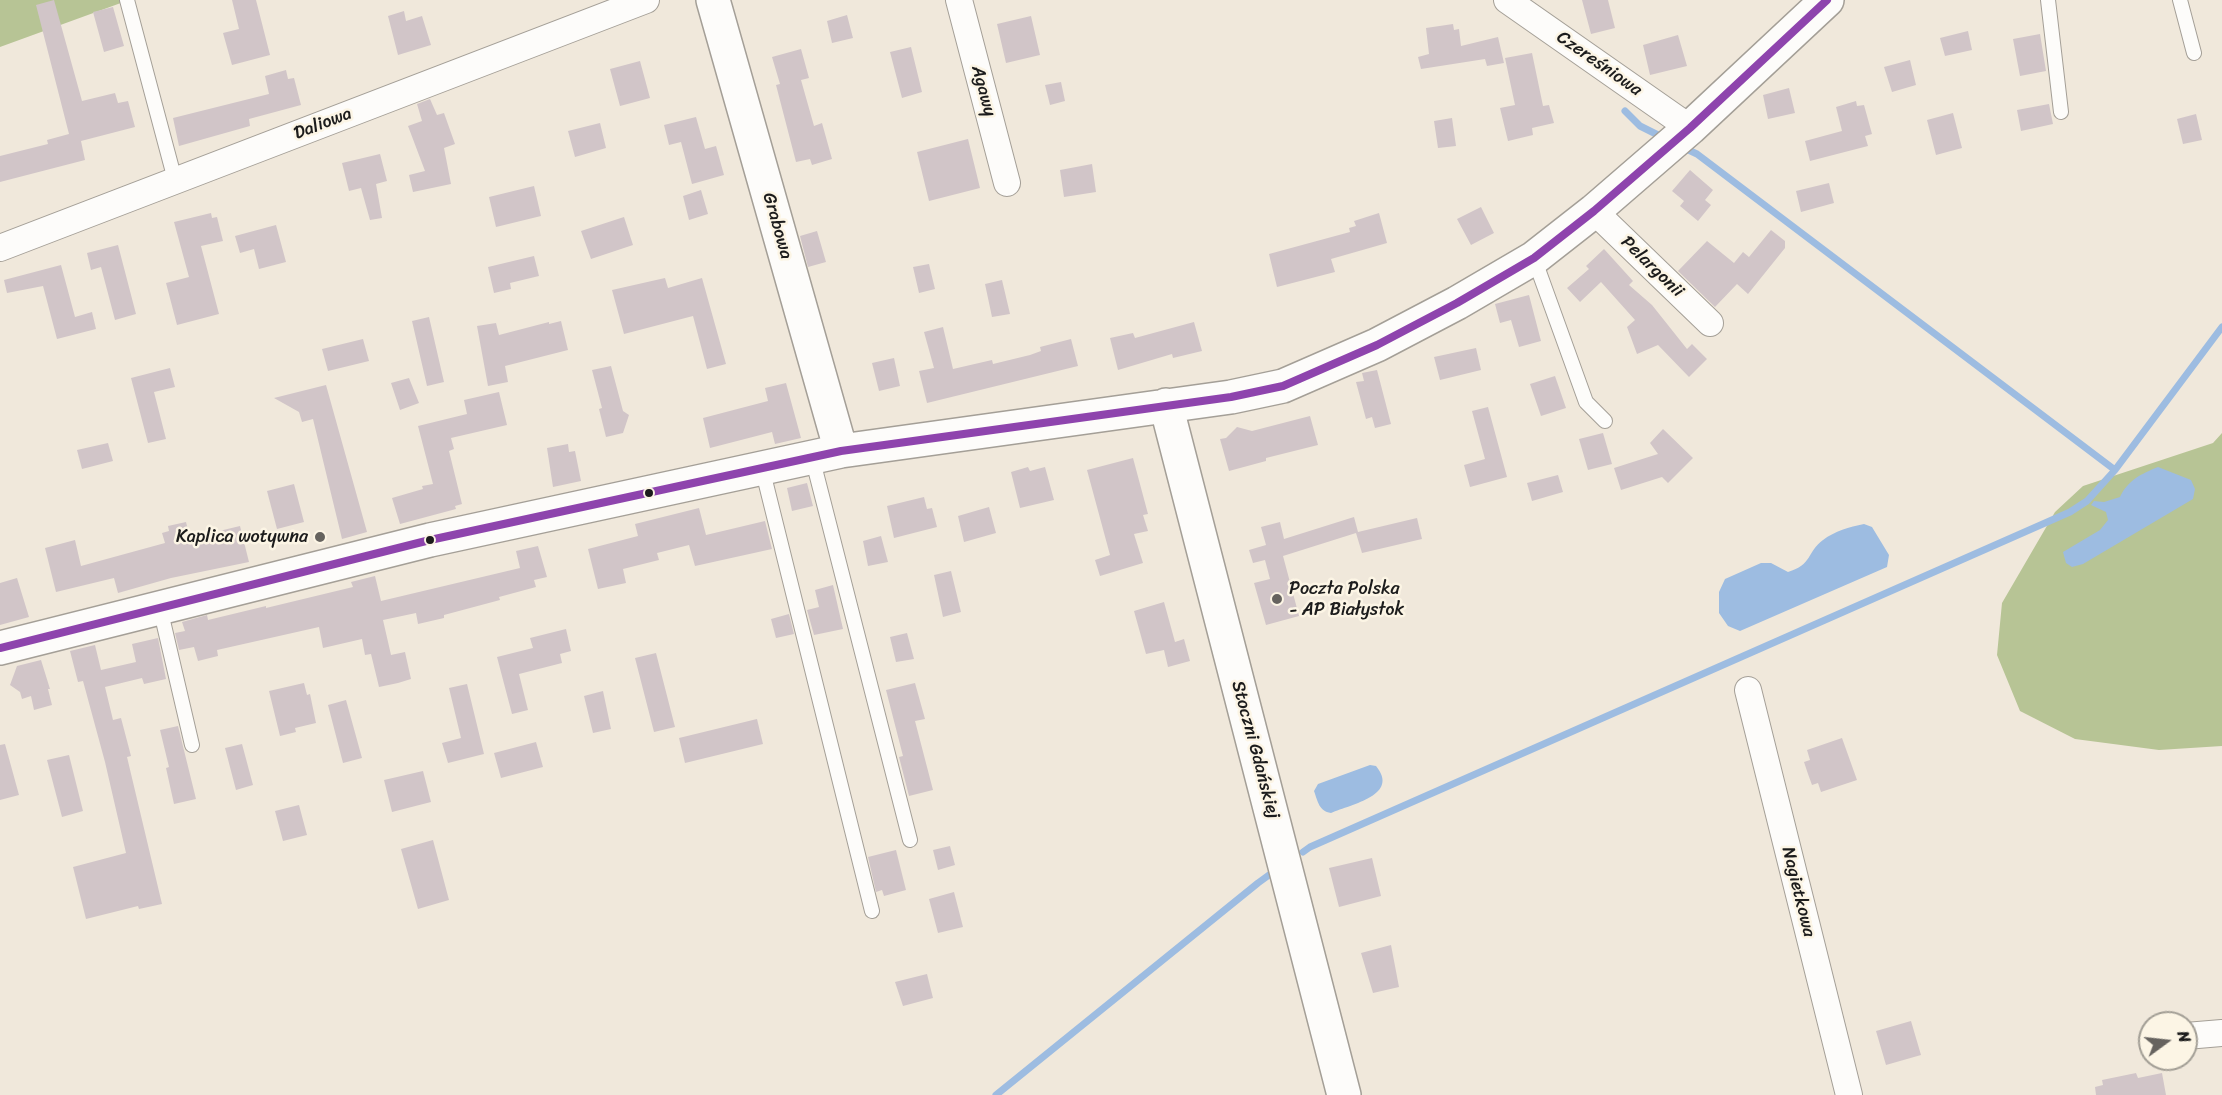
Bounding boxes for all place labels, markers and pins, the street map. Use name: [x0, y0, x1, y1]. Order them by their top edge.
unlabelled marker: [643, 487, 655, 499]
place label: Kaplica wotywna: [176, 526, 308, 548]
marker: Kaplica wotywna: [313, 530, 327, 544]
unlabelled marker: [424, 534, 436, 546]
place label: Poczta Polska - AP Białystok: [1289, 578, 1404, 620]
marker: Poczta Polska - AP Białystok: [1270, 592, 1284, 606]

